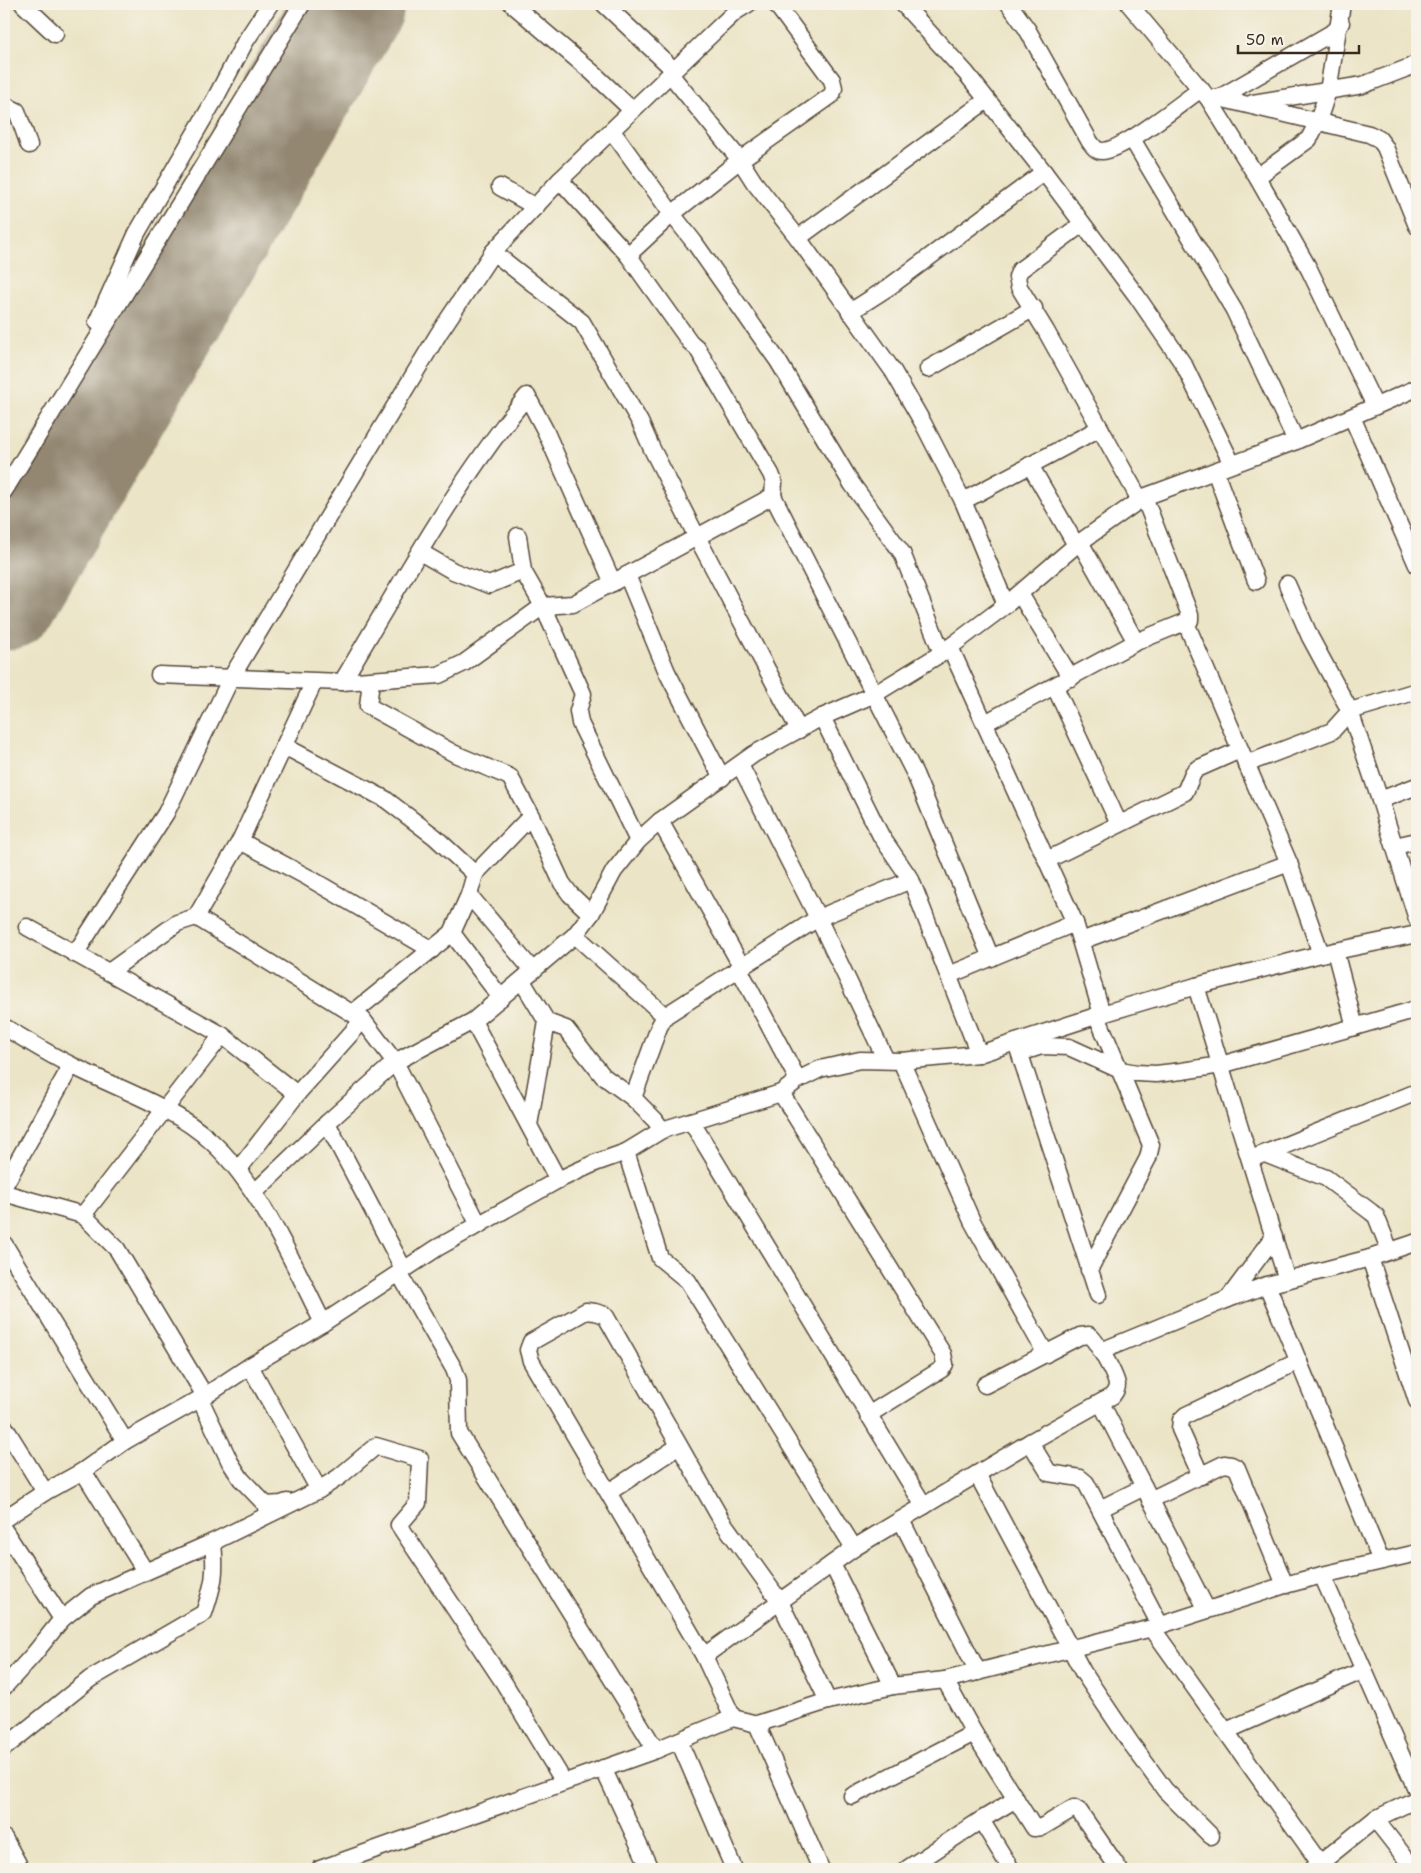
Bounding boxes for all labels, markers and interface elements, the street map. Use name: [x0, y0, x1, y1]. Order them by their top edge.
scale bar: [1238, 22, 1360, 54]
text: 50 m: [1246, 30, 1284, 50]

